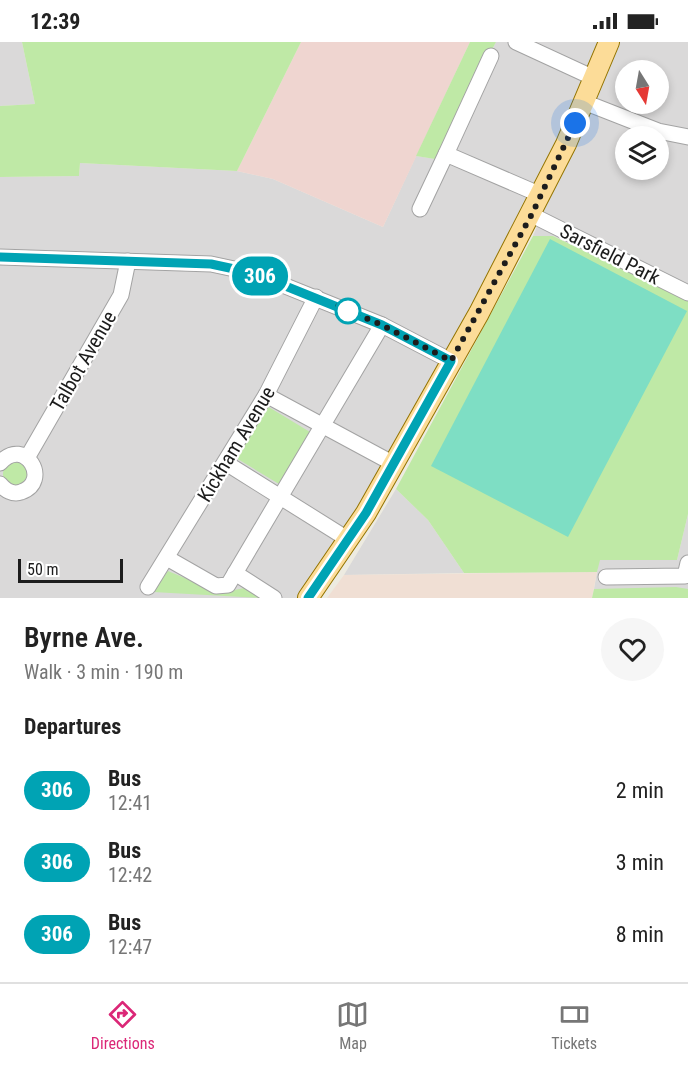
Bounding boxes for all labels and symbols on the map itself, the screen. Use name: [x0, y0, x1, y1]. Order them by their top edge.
north arrow: [615, 60, 669, 114]
your location: [560, 108, 590, 138]
street label: Sarsfield Park: [556, 219, 664, 289]
line badge: 306: [226, 256, 294, 296]
unlabelled marker: [335, 298, 361, 324]
street label: Talbot Avenue: [45, 307, 121, 415]
street label: Kickham Avenue: [192, 382, 280, 506]
scale bar: [18, 556, 123, 584]

